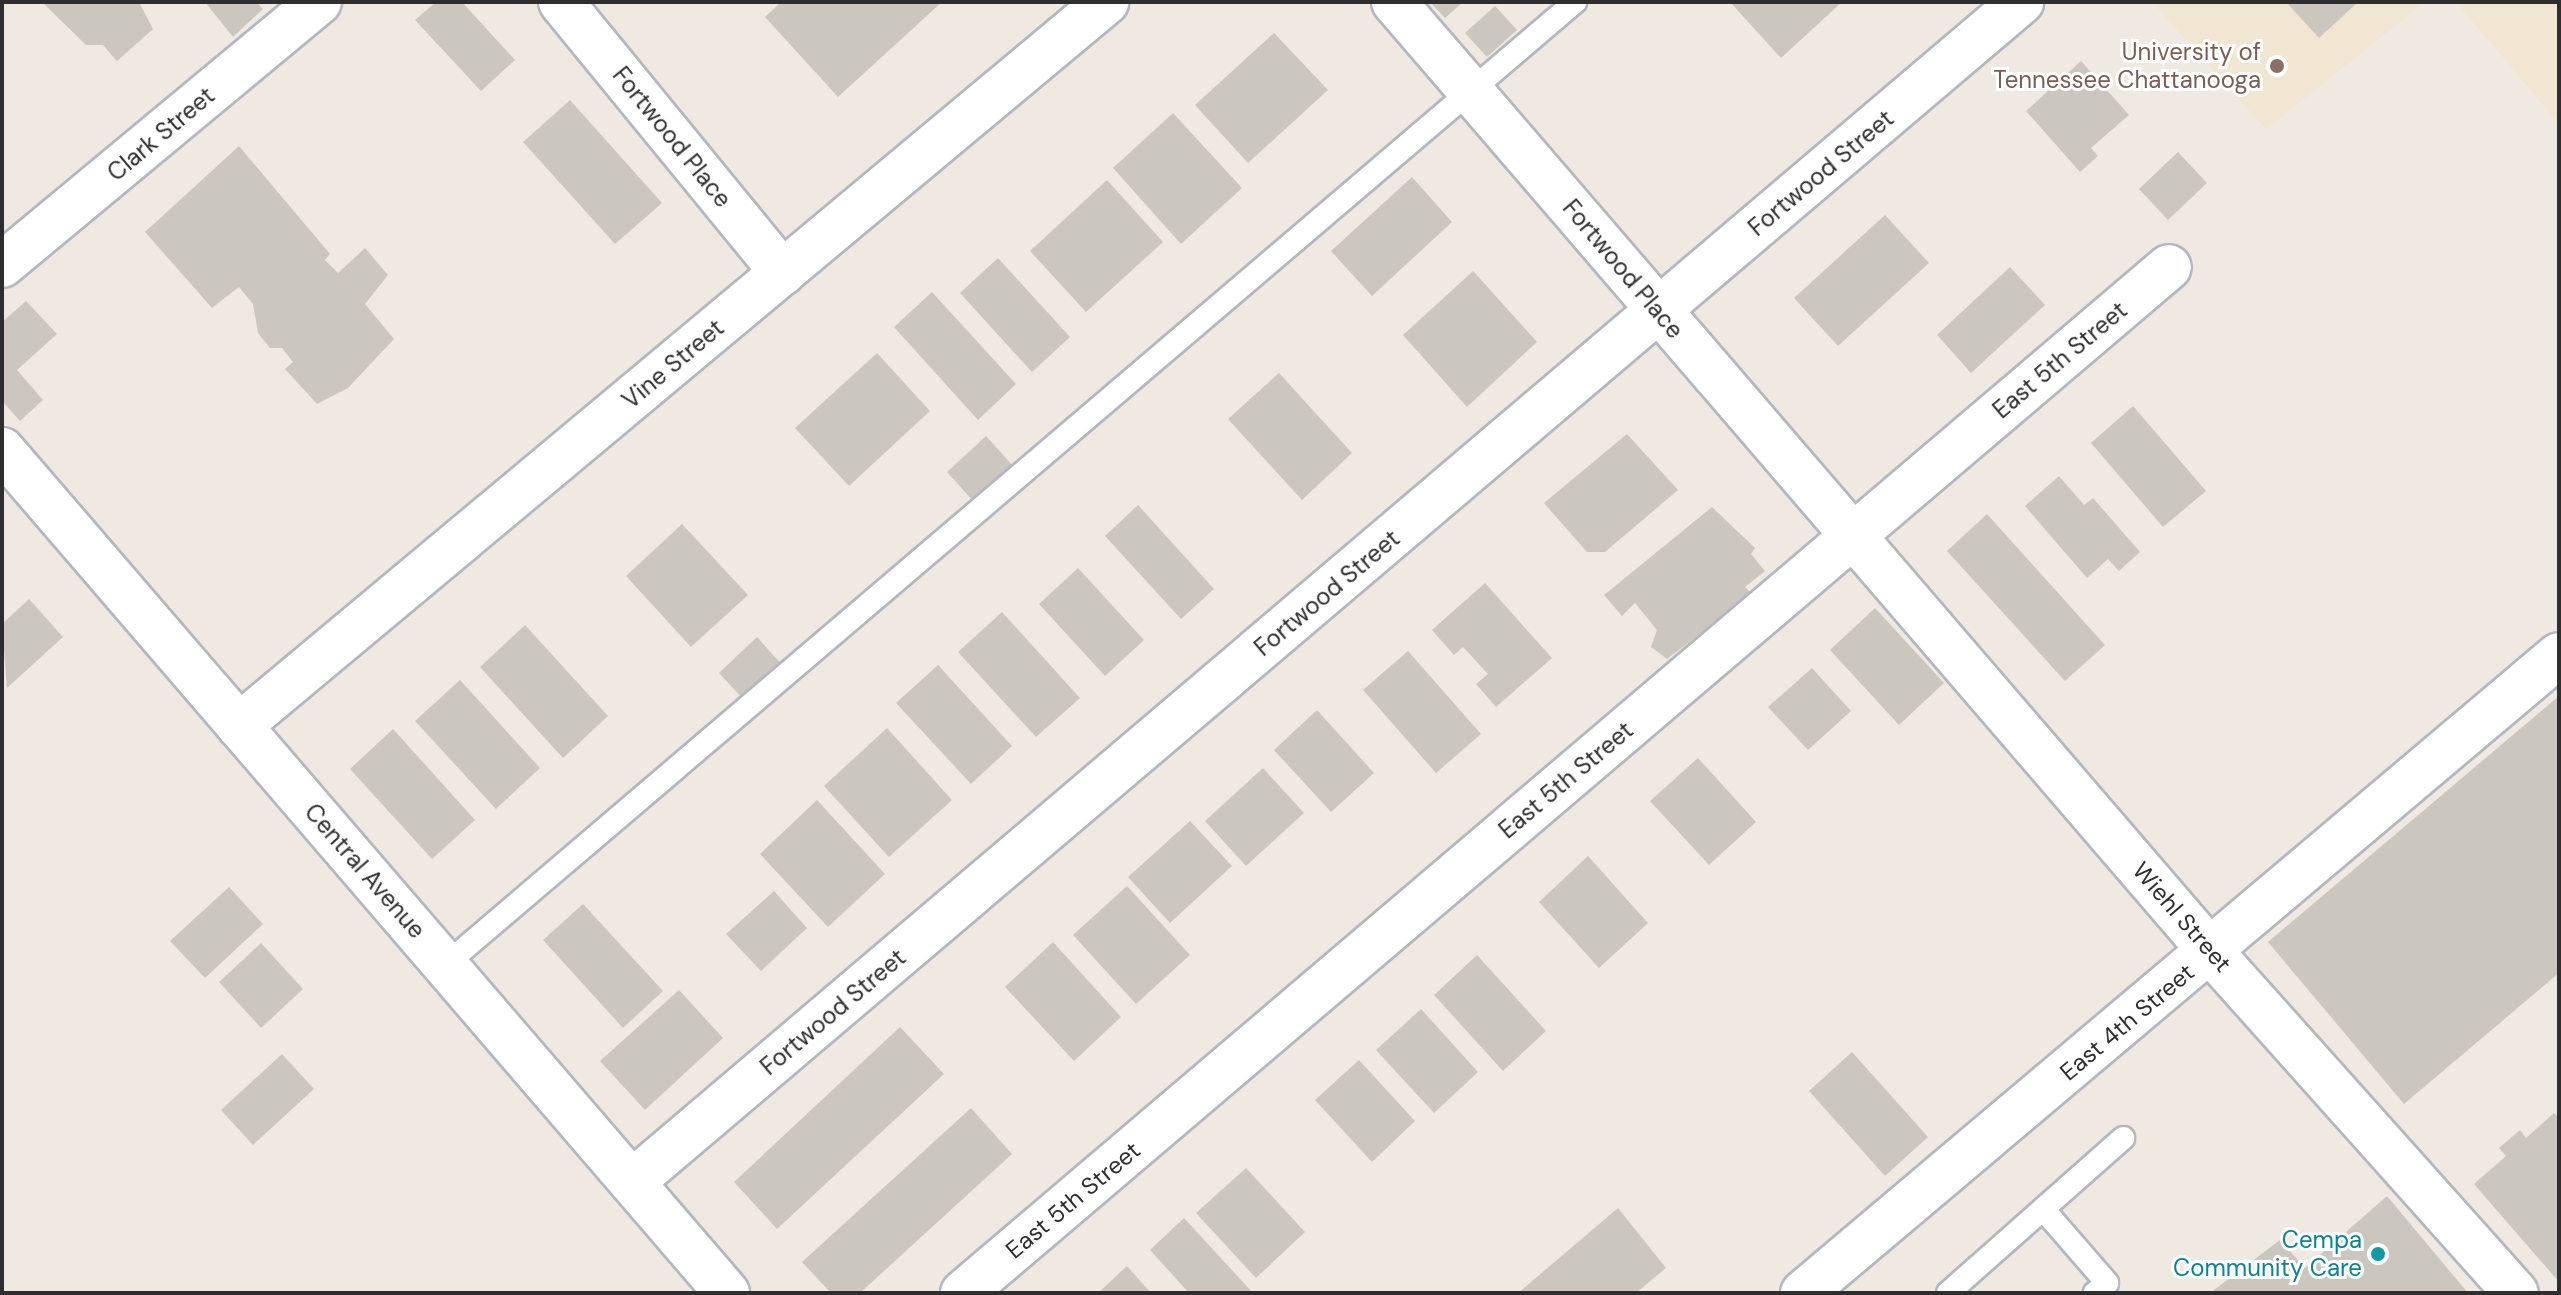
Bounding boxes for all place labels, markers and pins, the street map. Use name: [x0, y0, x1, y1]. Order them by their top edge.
place label: University of Tennessee Chattanooga: [1993, 38, 2261, 94]
marker: University of Tennessee Chattanooga: [2268, 57, 2286, 75]
place label: Cempa Community Care: [2173, 1226, 2362, 1282]
marker: Cempa Community Care: [2369, 1245, 2387, 1263]

